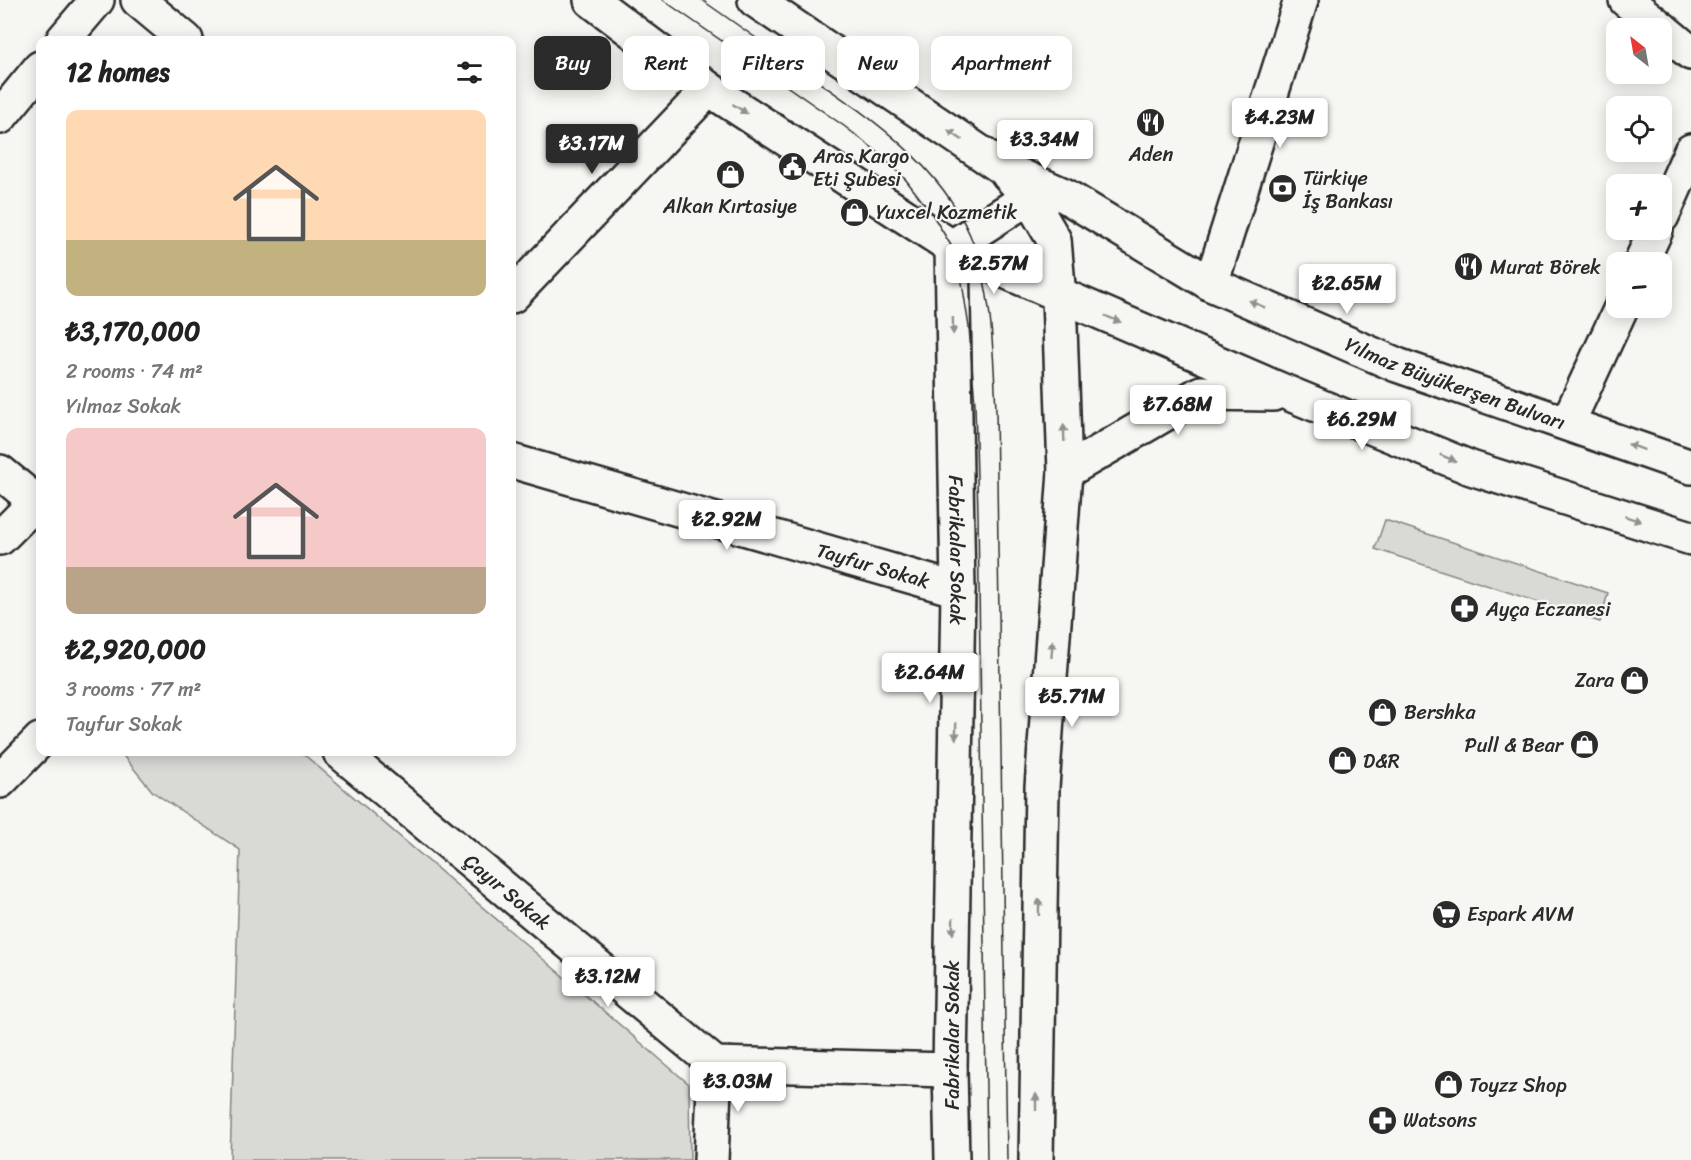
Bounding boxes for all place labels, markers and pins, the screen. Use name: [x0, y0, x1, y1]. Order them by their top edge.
pin: ₺4.23M: [1231, 98, 1329, 149]
restaurant icon: Aden: [1135, 107, 1167, 139]
pin: ₺3.34M: [996, 120, 1094, 171]
pin: ₺3.17M: [543, 124, 641, 175]
place label: Aden: [1128, 137, 1174, 172]
place label: Aras Kargo Eti Şubesi: [812, 139, 909, 197]
public building icon: Aras Kargo Eti Şubesi: [776, 151, 808, 183]
shop icon: Alkan Kırtasiye: [714, 159, 746, 191]
place label: Türkiye İş Bankası: [1302, 161, 1393, 219]
bank icon: Türkiye İş Bankası: [1266, 173, 1298, 205]
place label: Alkan Kırtasiye: [662, 189, 797, 224]
place label: Yuxcel Kozmetik: [876, 195, 1018, 230]
shop icon: Yuxcel Kozmetik: [839, 196, 871, 228]
pin: ₺2.57M: [945, 244, 1043, 295]
place label: Murat Börek: [1490, 250, 1601, 285]
restaurant icon: Murat Börek: [1453, 251, 1485, 283]
pin: ₺2.65M: [1298, 264, 1396, 315]
pin: ₺7.68M: [1129, 385, 1227, 436]
pin: ₺6.29M: [1313, 400, 1411, 451]
pin: ₺2.92M: [678, 500, 776, 551]
place label: Ayça Eczanesi: [1485, 592, 1612, 627]
pharmacy icon: Ayça Eczanesi: [1449, 593, 1481, 625]
pin: ₺2.64M: [881, 653, 979, 704]
place label: Zara: [1575, 663, 1615, 698]
shop icon: Zara: [1619, 664, 1651, 696]
pin: ₺5.71M: [1023, 677, 1121, 728]
place label: Bershka: [1404, 695, 1476, 730]
shop icon: Bershka: [1367, 696, 1399, 728]
place label: Pull & Bear: [1465, 728, 1565, 763]
shop icon: Pull & Bear: [1568, 729, 1600, 761]
place label: D&R: [1363, 744, 1400, 779]
shop icon: D&R: [1326, 745, 1358, 777]
place label: Espark AVM: [1467, 897, 1574, 932]
supermarket icon: Espark AVM: [1430, 898, 1462, 930]
pin: ₺3.12M: [559, 957, 657, 1008]
pin: ₺3.03M: [689, 1062, 787, 1113]
place label: Toyzz Shop: [1469, 1068, 1567, 1103]
shop icon: Toyzz Shop: [1432, 1069, 1464, 1101]
place label: Watsons: [1403, 1103, 1477, 1138]
pharmacy icon: Watsons: [1366, 1104, 1398, 1136]

